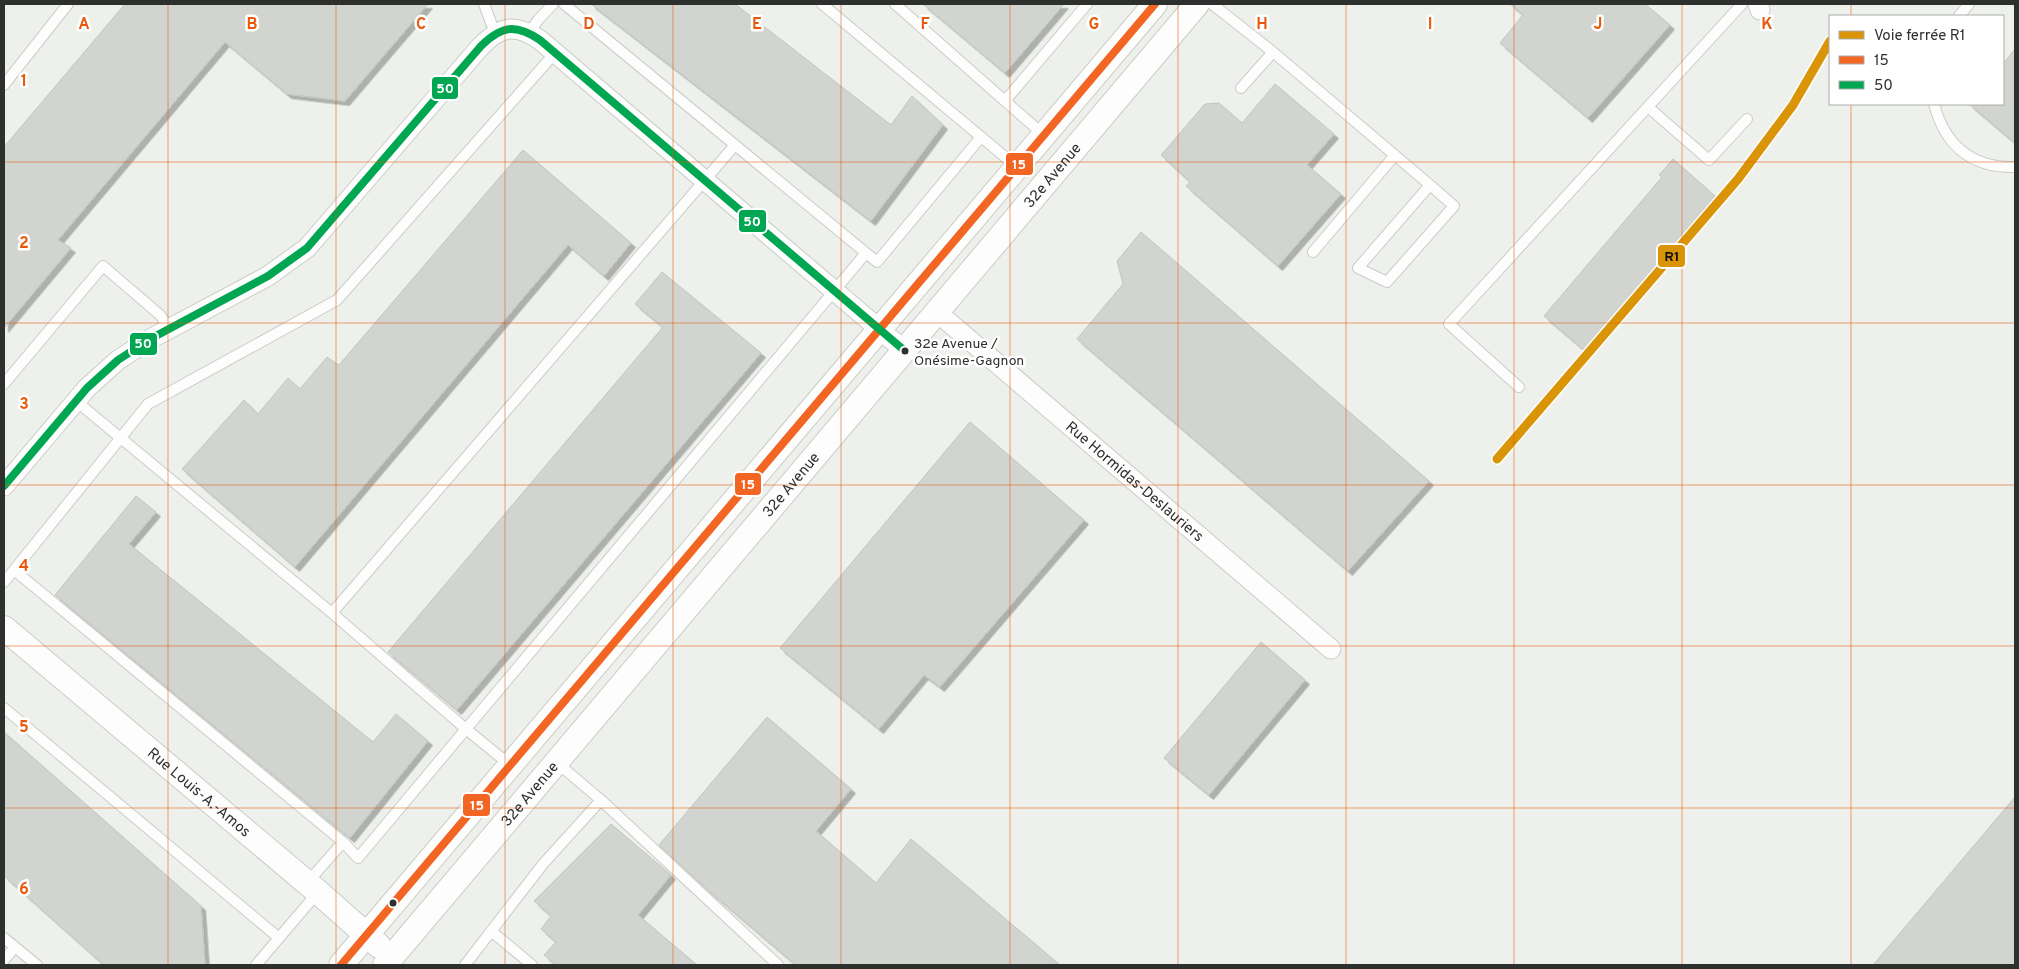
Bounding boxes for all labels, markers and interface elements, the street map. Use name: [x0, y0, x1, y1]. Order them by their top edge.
text: A: [78, 15, 90, 35]
text: B: [246, 15, 258, 35]
text: C: [416, 15, 426, 35]
text: D: [583, 15, 595, 35]
text: E: [752, 15, 762, 35]
text: F: [920, 15, 930, 35]
text: G: [1089, 15, 1099, 35]
text: H: [1256, 15, 1268, 35]
text: I: [1428, 15, 1432, 35]
text: J: [1594, 15, 1602, 35]
text: K: [1761, 15, 1773, 35]
legend: [1829, 15, 2004, 105]
text: Voie ferrée R1: [1874, 27, 1965, 46]
text: 15: [1874, 52, 1889, 71]
text: 1: [21, 72, 27, 92]
line badge: 50: [431, 76, 459, 100]
text: 50: [1874, 77, 1893, 96]
text: 50: [436, 81, 454, 98]
street label: 32e Avenue: [1021, 140, 1086, 213]
line badge: 15: [1005, 152, 1034, 176]
text: 15: [1012, 157, 1026, 174]
line badge: 50: [738, 209, 767, 233]
text: 50: [743, 214, 761, 231]
text: 2: [19, 234, 29, 254]
line badge: R1: [1657, 244, 1686, 268]
text: R1: [1664, 249, 1680, 266]
line badge: 50: [129, 332, 158, 356]
text: 50: [134, 336, 152, 353]
place label: 32e Avenue / Onésime-Gagnon: [914, 336, 1024, 370]
marker: 32e Avenue / Onésime-Gagnon: [900, 346, 910, 356]
text: 3: [19, 395, 29, 415]
street label: Rue Hormidas-Deslauriers: [1061, 418, 1207, 547]
street label: 32e Avenue: [759, 449, 825, 522]
line badge: 15: [734, 472, 762, 496]
text: 15: [741, 477, 755, 494]
text: 4: [19, 557, 29, 577]
text: 5: [19, 718, 29, 738]
street label: Rue Louis-A.-Amos: [143, 744, 254, 842]
street label: 32e Avenue: [498, 759, 564, 831]
line badge: 15: [462, 793, 491, 817]
text: 15: [470, 798, 484, 815]
text: 6: [19, 880, 29, 900]
unlabelled marker: [388, 898, 398, 908]

